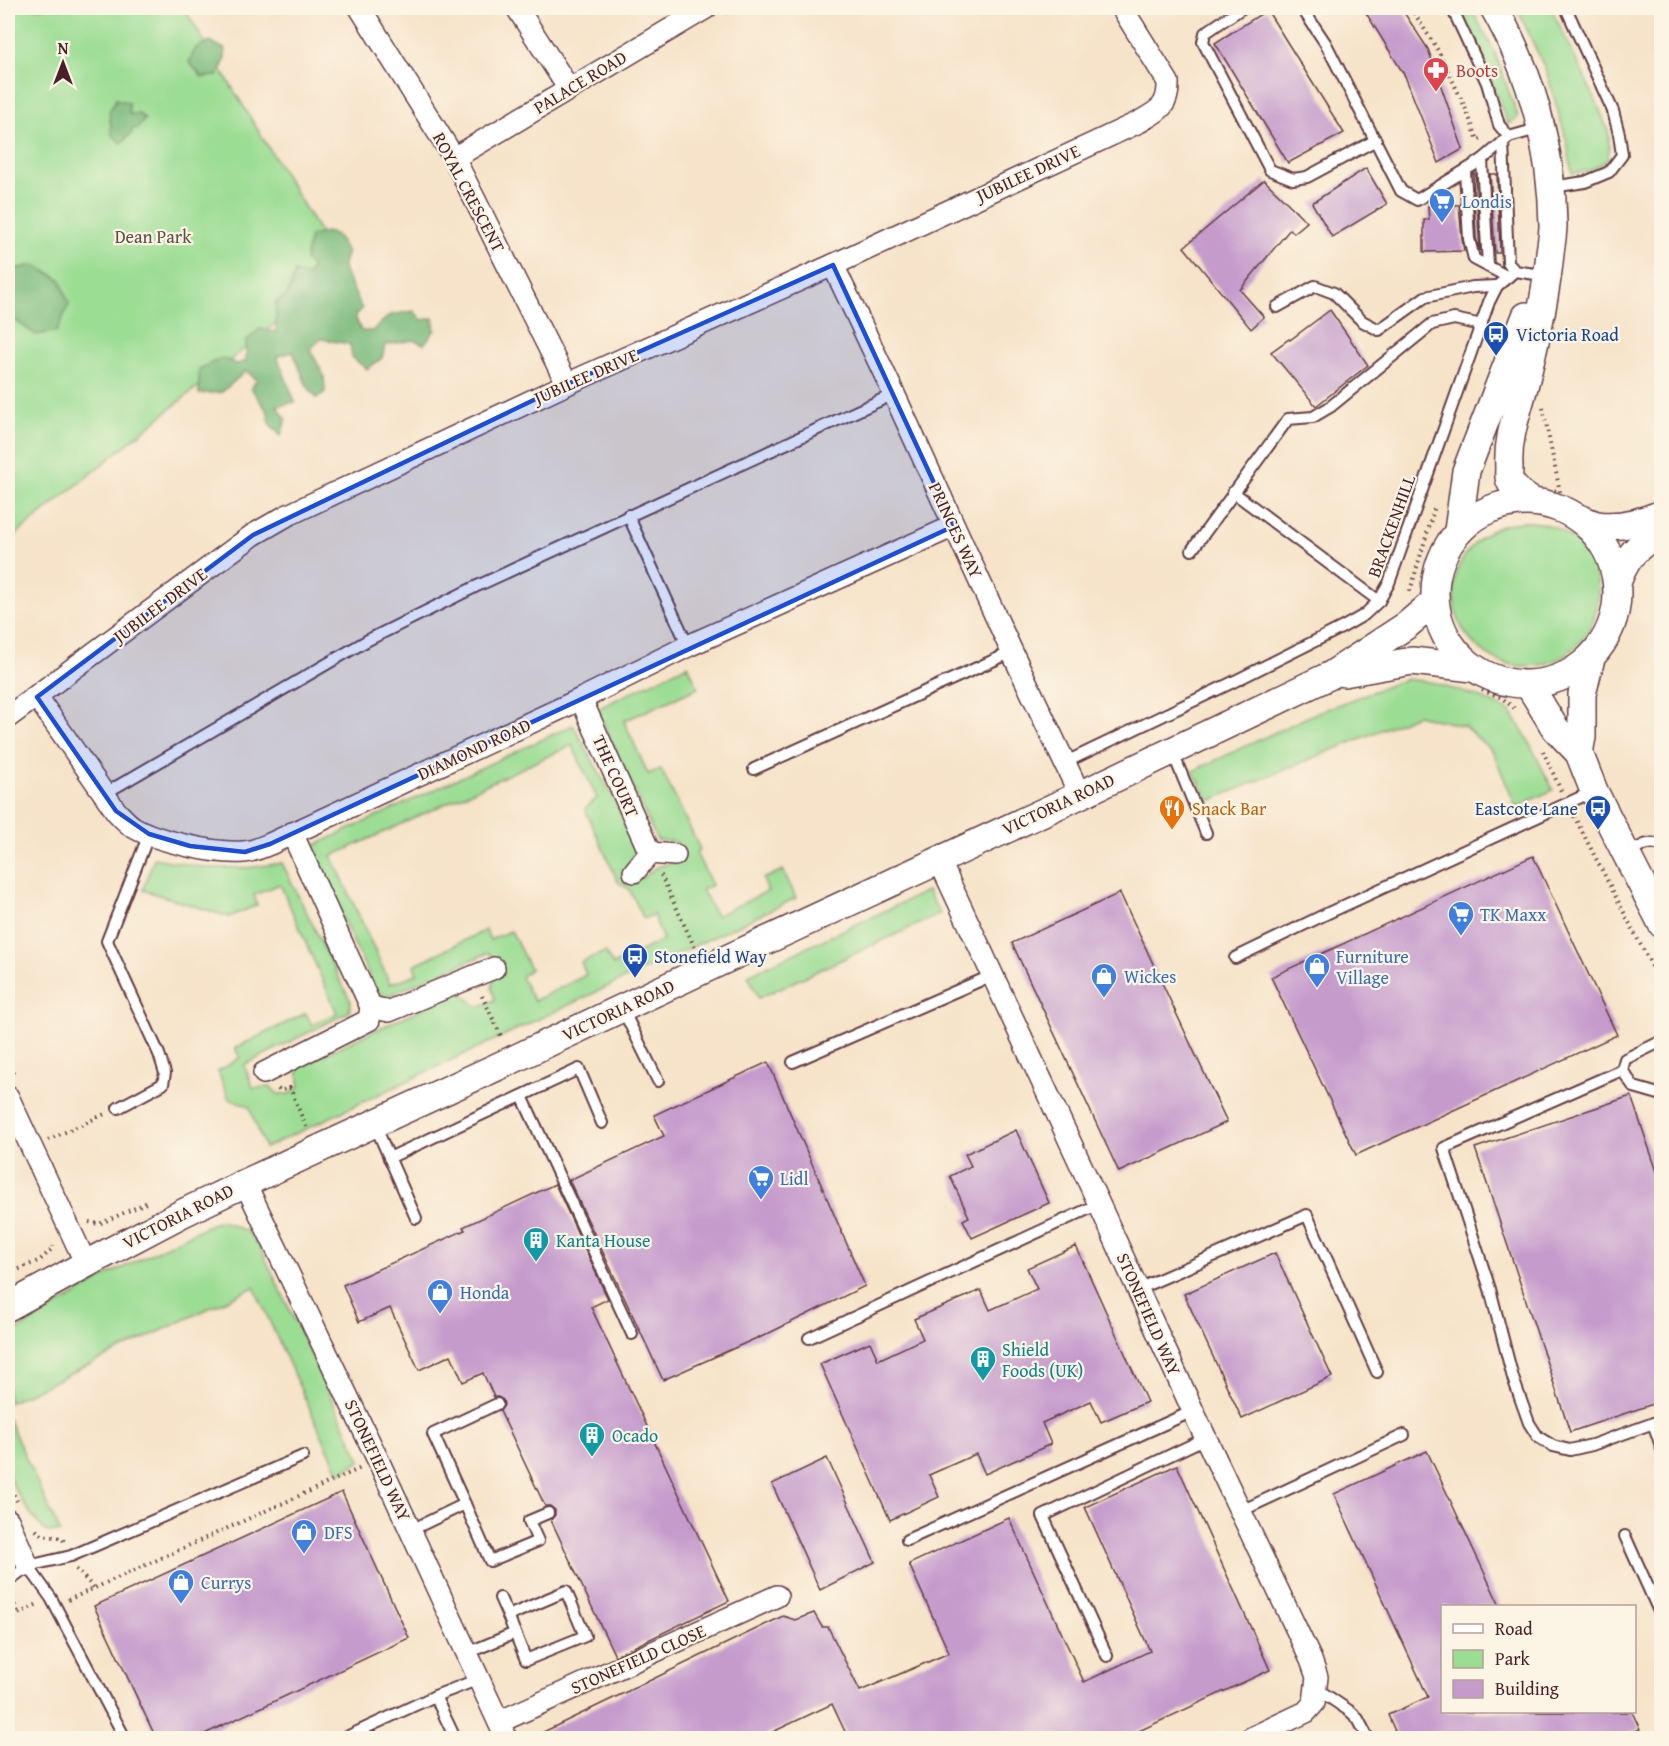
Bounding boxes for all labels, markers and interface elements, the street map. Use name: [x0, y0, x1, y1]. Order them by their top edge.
north arrow: [33, 33, 93, 93]
text: N: [58, 36, 69, 60]
street label: PALACE ROAD: [528, 44, 632, 120]
pharmacy icon: Boots: [1421, 55, 1451, 93]
place label: Boots: [1456, 57, 1498, 84]
street label: ROYAL CRESCENT: [426, 127, 512, 257]
street label: JUBILEE DRIVE: [970, 137, 1084, 210]
supermarket icon: Londis: [1427, 186, 1457, 224]
place label: Londis: [1462, 188, 1512, 215]
park label: Dean Park: [115, 223, 192, 250]
bus stop icon: Victoria Road: [1481, 319, 1511, 357]
place label: Victoria Road: [1516, 321, 1619, 348]
street label: JUBILEE DRIVE: [528, 341, 643, 412]
street label: BRACKENHILL: [1360, 471, 1422, 581]
street label: PRINCES WAY: [922, 478, 990, 583]
street label: JUBILEE DRIVE: [106, 561, 213, 651]
street label: DIAMOND ROAD: [413, 711, 535, 787]
street label: THE COURT: [586, 730, 646, 822]
street label: VICTORIA ROAD: [997, 766, 1119, 842]
restaurant icon: Snack Bar: [1157, 793, 1187, 831]
bus stop icon: Eastcote Lane: [1583, 793, 1613, 831]
place label: Snack Bar: [1192, 795, 1267, 822]
place label: Eastcote Lane: [1475, 795, 1578, 822]
supermarket icon: TK Maxx: [1446, 899, 1476, 937]
place label: TK Maxx: [1480, 901, 1547, 928]
bus stop icon: Stonefield Way: [620, 941, 650, 979]
place label: Stonefield Way: [654, 943, 767, 970]
place label: Furniture Village: [1336, 943, 1409, 991]
shop icon: Furniture Village: [1302, 951, 1332, 989]
shop icon: Wickes: [1089, 961, 1119, 999]
place label: Wickes: [1124, 963, 1176, 990]
street label: VICTORIA ROAD: [557, 972, 679, 1048]
supermarket icon: Lidl: [746, 1163, 776, 1201]
place label: Lidl: [780, 1165, 809, 1192]
street label: VICTORIA ROAD: [118, 1176, 238, 1256]
building icon: Kanta House: [521, 1225, 551, 1263]
place label: Kanta House: [556, 1227, 651, 1254]
street label: STONEFIELD WAY: [1110, 1248, 1188, 1380]
shop icon: Honda: [425, 1277, 455, 1315]
place label: Honda: [460, 1279, 510, 1306]
place label: Shield Foods (UK): [1002, 1336, 1083, 1384]
building icon: Shield Foods (UK): [968, 1344, 998, 1382]
street label: STONEFIELD WAY: [338, 1395, 418, 1526]
building icon: Ocado: [577, 1420, 607, 1458]
place label: Ocado: [612, 1422, 658, 1449]
shop icon: DFS: [289, 1517, 319, 1555]
place label: DFS: [324, 1519, 353, 1546]
shop icon: Currys: [166, 1567, 196, 1605]
place label: Currys: [201, 1569, 251, 1596]
legend: [1441, 1605, 1636, 1713]
text: Road: [1495, 1615, 1533, 1642]
street label: STONEFIELD CLOSE: [566, 1617, 710, 1701]
text: Park: [1495, 1645, 1531, 1672]
text: Building: [1495, 1675, 1559, 1702]

